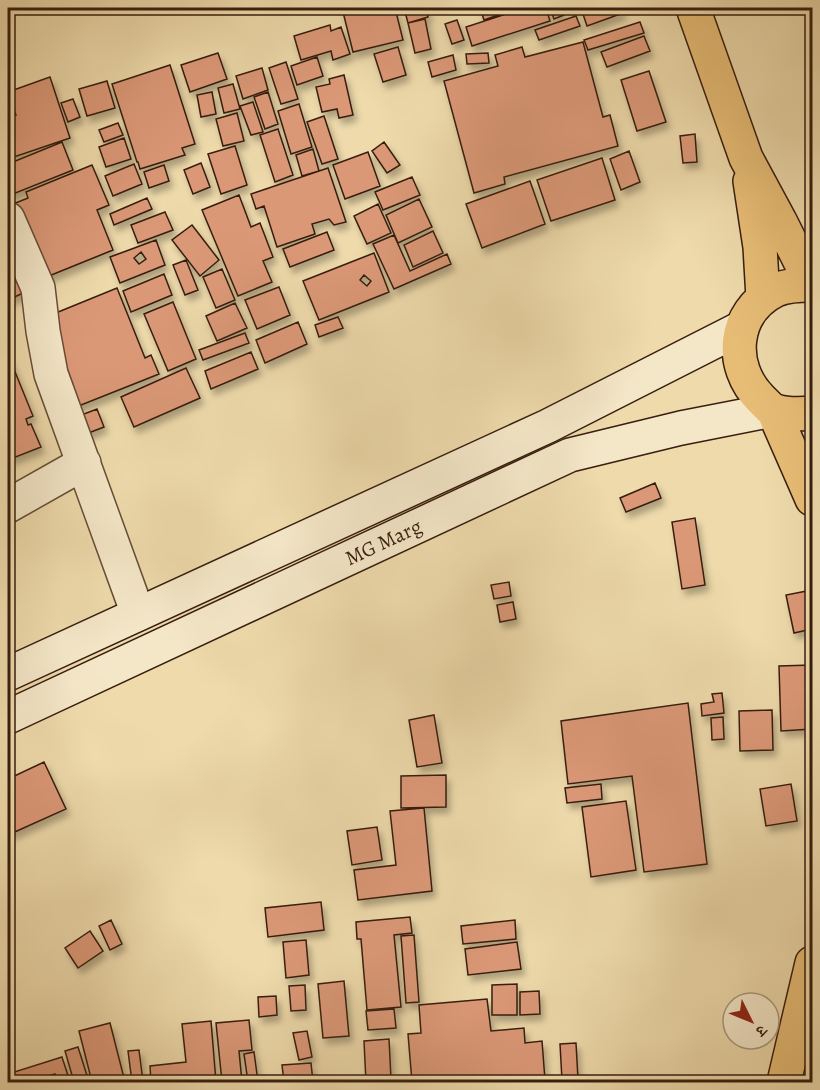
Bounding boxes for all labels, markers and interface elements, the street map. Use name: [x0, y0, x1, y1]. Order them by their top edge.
street label: MG Marg: [340, 512, 427, 572]
north arrow: [721, 991, 781, 1051]
text: उ: [749, 1019, 773, 1042]

